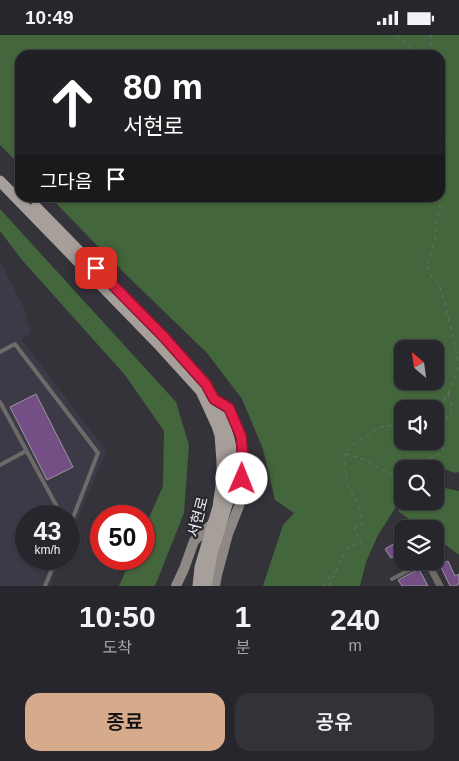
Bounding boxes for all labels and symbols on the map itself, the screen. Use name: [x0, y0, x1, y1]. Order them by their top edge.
pin: [75, 247, 117, 289]
north arrow: [394, 340, 444, 390]
position arrow: [215, 452, 267, 504]
street label: 서현로: [184, 495, 211, 539]
speed limit sign: 50: [90, 505, 155, 570]

